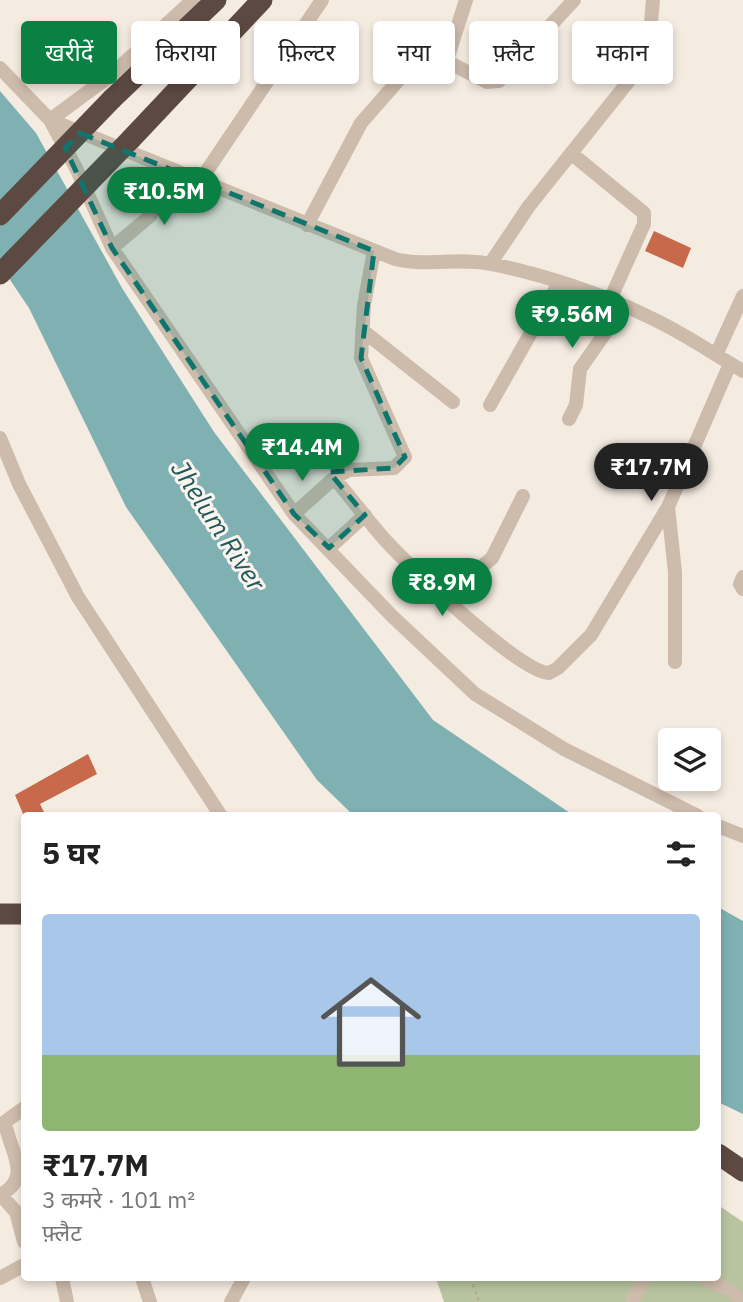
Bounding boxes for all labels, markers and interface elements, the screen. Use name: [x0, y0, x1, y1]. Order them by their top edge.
chip: खरीदें: [21, 21, 117, 84]
chip: किराया: [131, 21, 240, 84]
chip: फ़िल्टर: [254, 21, 359, 84]
chip: नया: [373, 21, 455, 84]
chip: फ़्लैट: [469, 21, 558, 84]
chip: मकान: [572, 21, 673, 84]
pin: ₹10.5M: [107, 168, 221, 227]
text: ₹10.5M: [123, 175, 205, 205]
pin: ₹9.56M: [515, 290, 629, 350]
text: ₹9.56M: [531, 298, 613, 328]
pin: ₹14.4M: [245, 424, 359, 483]
text: ₹14.4M: [261, 431, 343, 461]
pin: ₹17.7M: [594, 444, 708, 503]
text: ₹17.7M: [610, 451, 692, 481]
water label: Jhelum River: [164, 453, 275, 598]
pin: ₹8.9M: [393, 558, 491, 618]
text: ₹8.9M: [408, 566, 476, 596]
map controls: [658, 728, 721, 791]
button: layers: [658, 728, 721, 791]
text: 5 घर: [42, 833, 100, 872]
icon: filters: [662, 835, 700, 873]
icon: home: [308, 959, 434, 1085]
text: ₹17.7M: [42, 1145, 149, 1184]
text: 3 कमरे · 101 m²: [42, 1184, 195, 1214]
text: फ़्लैट: [42, 1217, 82, 1247]

